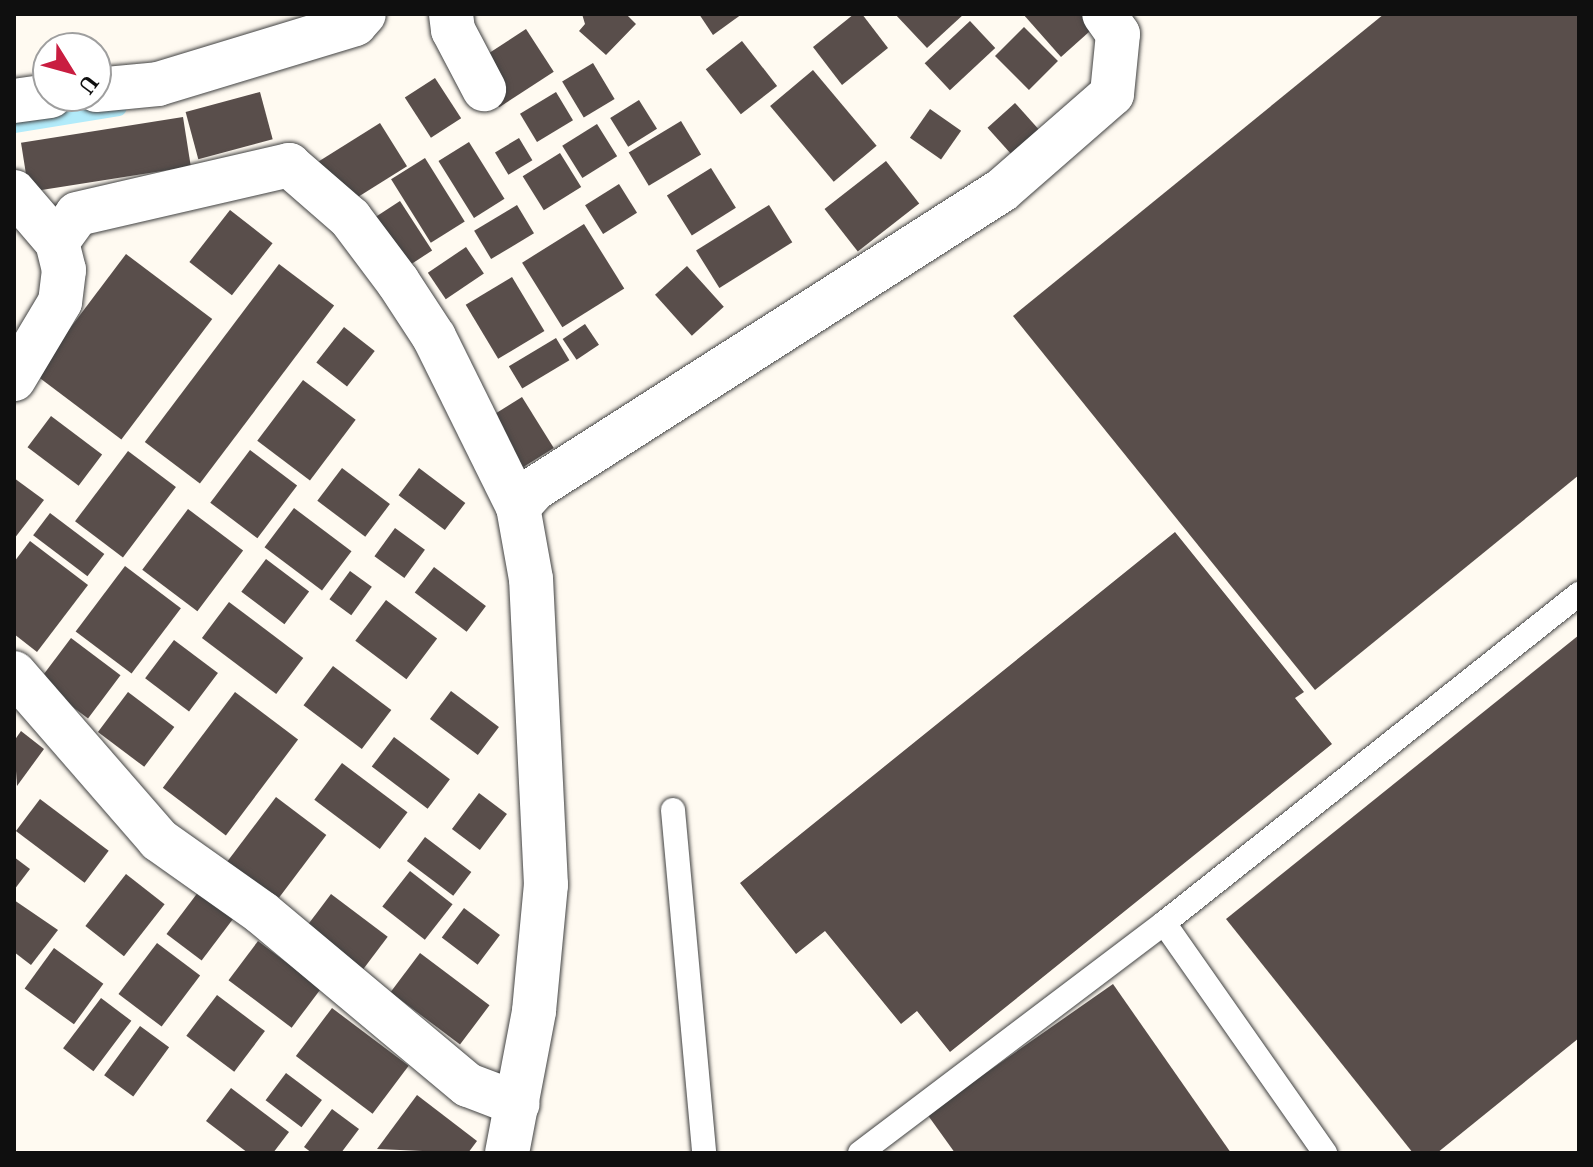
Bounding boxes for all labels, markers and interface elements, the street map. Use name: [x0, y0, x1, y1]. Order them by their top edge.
north arrow: [32, 32, 112, 112]
text: U: [73, 70, 106, 101]

